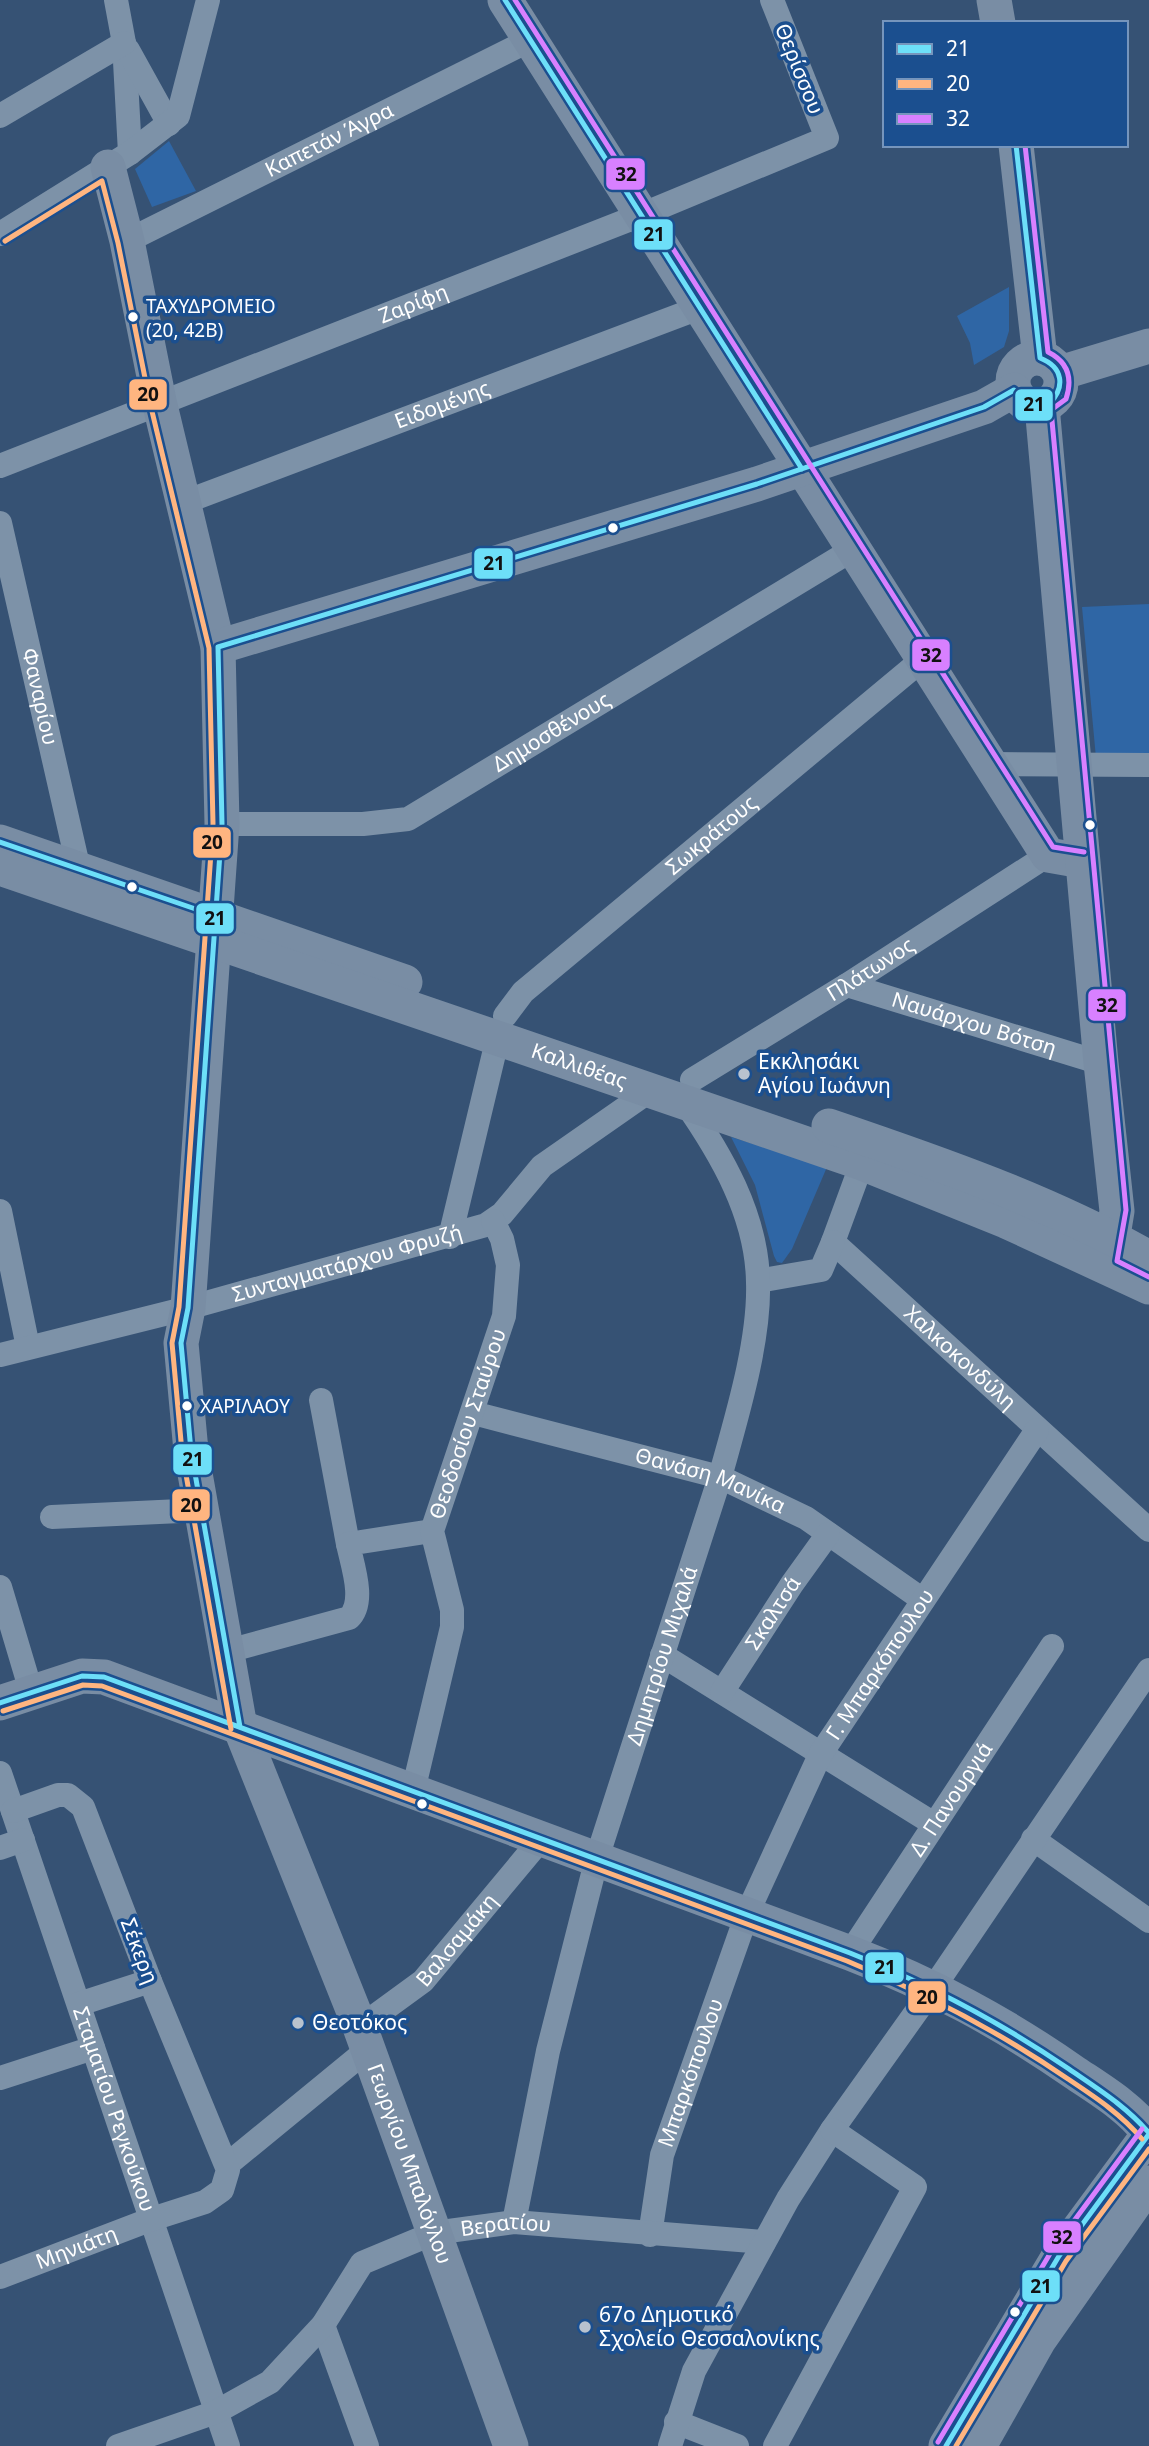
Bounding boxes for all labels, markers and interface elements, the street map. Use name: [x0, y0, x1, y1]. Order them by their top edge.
street label: Θερίσσου: [769, 19, 831, 118]
legend: [883, 21, 1128, 147]
text: 21: [946, 34, 970, 62]
text: 20: [946, 69, 970, 97]
street label: Καπετάν Άγρα: [260, 95, 398, 183]
text: 32: [946, 104, 970, 132]
line badge: 32: [605, 157, 646, 191]
text: 32: [615, 161, 637, 187]
line badge: 21: [633, 218, 674, 251]
text: 21: [643, 221, 665, 247]
street label: Ζαρίφη: [374, 277, 452, 329]
place label: ΤΑΧΥΔΡΟΜΕΙΟ (20, 42Β): [146, 293, 276, 343]
marker: ΤΑΧΥΔΡΟΜΕΙΟ (20, 42Β): [126, 310, 140, 324]
street label: Ειδομένης: [390, 373, 494, 435]
line badge: 20: [128, 378, 168, 411]
text: 20: [137, 381, 159, 407]
line badge: 21: [1014, 388, 1054, 422]
text: 21: [1023, 391, 1045, 417]
unlabelled marker: [606, 521, 620, 535]
line badge: 21: [473, 547, 514, 580]
text: 21: [483, 550, 505, 576]
line badge: 32: [911, 638, 951, 672]
text: 32: [920, 642, 942, 668]
street label: Φαναρίου: [16, 645, 65, 748]
street label: Δημοσθένους: [487, 685, 615, 778]
street label: Σωκράτους: [659, 788, 762, 881]
unlabelled marker: [1083, 818, 1097, 832]
line badge: 20: [192, 826, 232, 859]
text: 20: [201, 829, 223, 855]
unlabelled marker: [125, 880, 139, 894]
line badge: 21: [195, 902, 235, 935]
text: 21: [204, 905, 226, 931]
street label: Πλάτωνος: [821, 930, 919, 1007]
street label: Ναυάρχου Βότση: [889, 985, 1060, 1062]
line badge: 32: [1087, 988, 1127, 1022]
text: 32: [1096, 992, 1118, 1018]
street label: Καλλιθέας: [528, 1036, 631, 1095]
place label: Εκκλησάκι Αγίου Ιωάννη: [758, 1047, 891, 1099]
marker: Εκκλησάκι Αγίου Ιωάννη: [736, 1066, 752, 1082]
street label: Συνταγματάρχου Φρυζή: [229, 1217, 465, 1308]
street label: Χαλκοκονδύλη: [899, 1299, 1023, 1415]
street label: Θεοδοσίου Σταύρου: [422, 1325, 512, 1523]
place label: ΧΑΡΙΛΑΟΥ: [200, 1393, 290, 1419]
marker: ΧΑΡΙΛΑΟΥ: [180, 1399, 194, 1413]
street label: Θανάση Μανίκα: [632, 1441, 791, 1519]
line badge: 21: [172, 1443, 213, 1476]
text: 21: [182, 1446, 204, 1472]
line badge: 20: [171, 1488, 211, 1522]
text: 20: [180, 1492, 202, 1518]
street label: Δημητρίου Μιχαλά: [619, 1562, 703, 1749]
street label: Σκαλτσά: [738, 1570, 806, 1655]
street label: Γ. Μπαρκόπουλου: [819, 1583, 940, 1745]
street label: Δ. Πανουργιά: [902, 1736, 998, 1861]
unlabelled marker: [415, 1797, 429, 1811]
street label: Βαλσαμάκη: [409, 1887, 503, 1992]
street label: Σέκερη: [115, 1914, 165, 1988]
line badge: 21: [864, 1951, 905, 1984]
text: 21: [874, 1954, 896, 1980]
line badge: 20: [907, 1980, 947, 2014]
text: 20: [916, 1984, 938, 2010]
street label: Μπαρκόπουλου: [651, 1994, 729, 2151]
street label: Σταματίου Ρεγκούκου: [67, 2003, 163, 2215]
place label: Θεοτόκος: [312, 2008, 407, 2036]
marker: Θεοτόκος: [290, 2015, 306, 2031]
street label: Γεωργίου Μπαλόγλου: [361, 2060, 459, 2268]
street label: Βερατίου: [459, 2207, 552, 2242]
street label: Μηνιάτη: [32, 2219, 121, 2275]
line badge: 32: [1042, 2220, 1082, 2254]
text: 32: [1051, 2224, 1073, 2250]
line badge: 21: [1021, 2269, 1061, 2303]
text: 21: [1030, 2273, 1052, 2299]
place label: 67ο Δημοτικό Σχολείο Θεσσαλονίκης: [599, 2300, 820, 2352]
unlabelled marker: [1008, 2305, 1022, 2319]
marker: 67ο Δημοτικό Σχολείο Θεσσαλονίκης: [577, 2319, 593, 2335]

